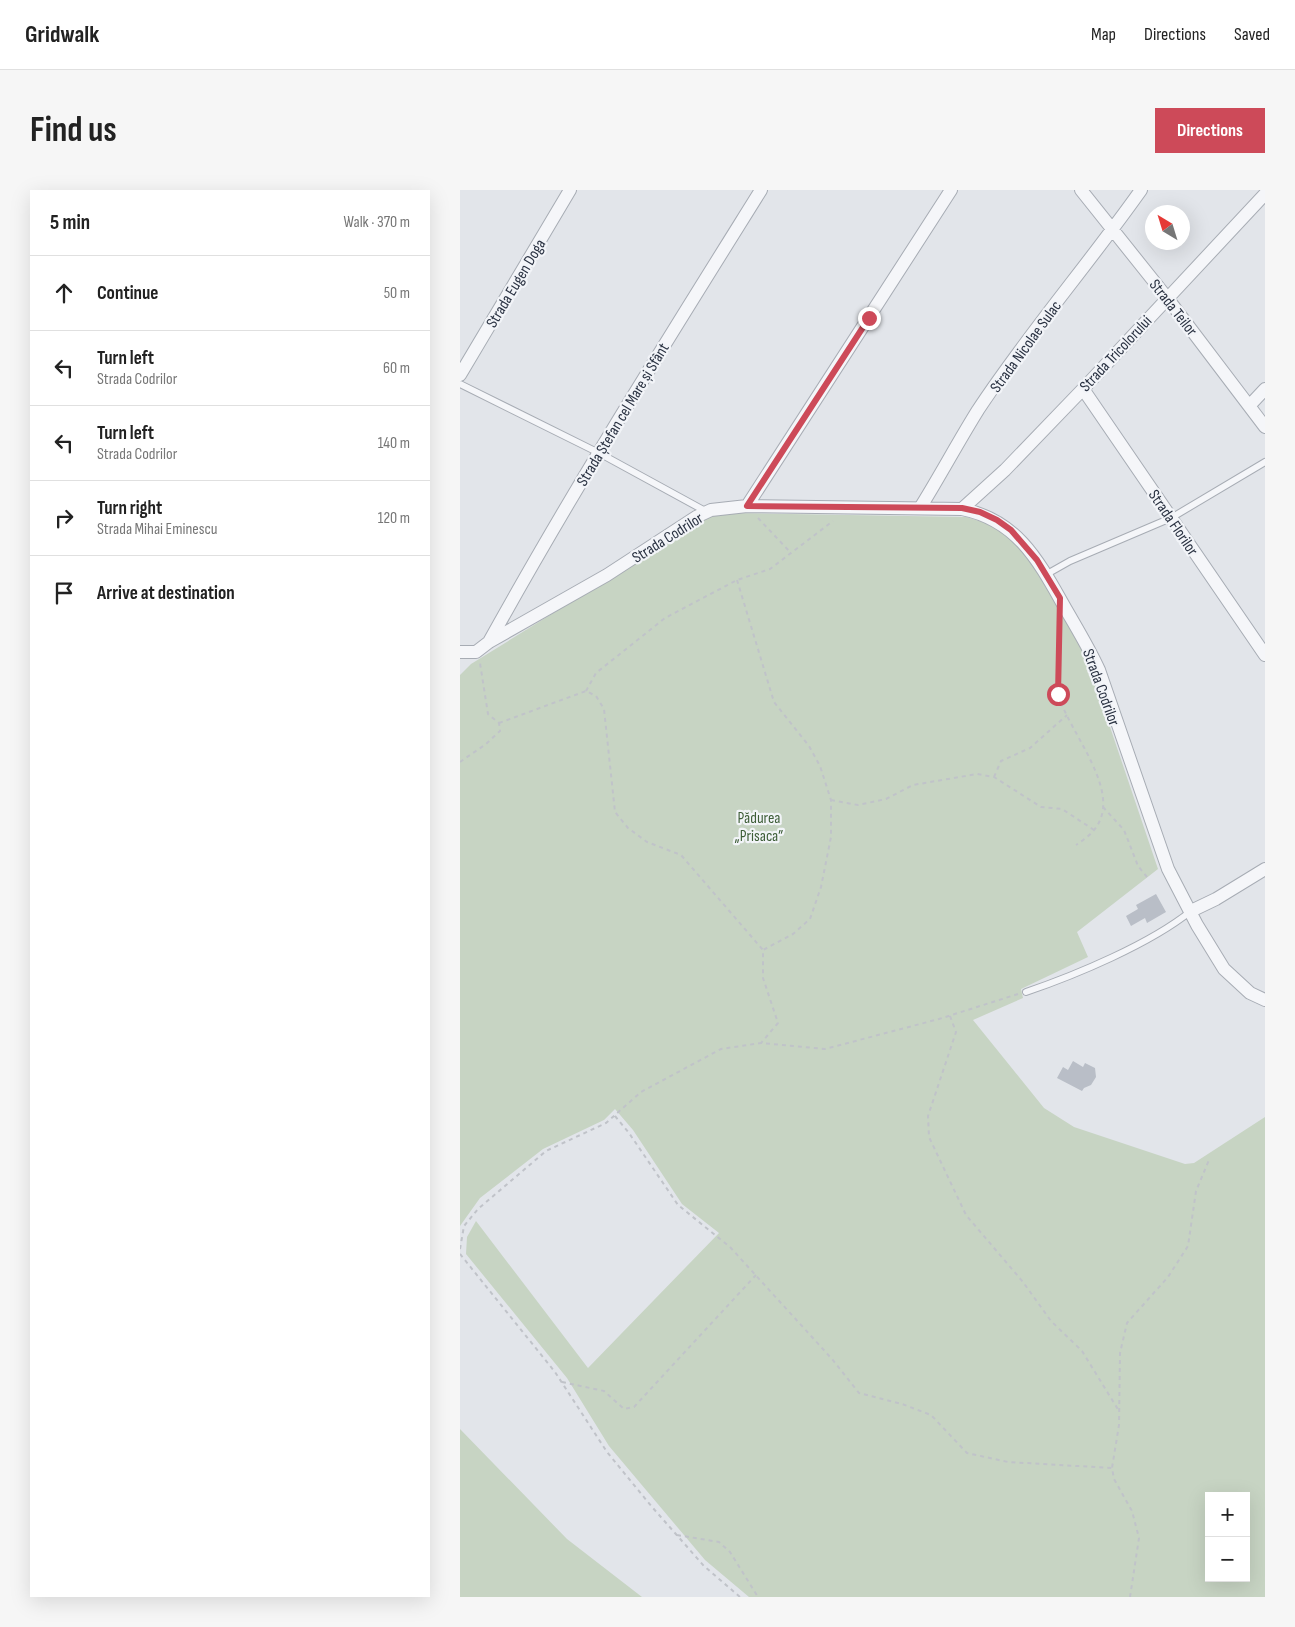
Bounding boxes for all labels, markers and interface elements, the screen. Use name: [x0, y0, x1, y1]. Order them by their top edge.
text: Gridwalk: [25, 20, 99, 49]
text: Map: [1091, 24, 1116, 45]
text: Directions: [1144, 24, 1206, 45]
text: Saved: [1234, 24, 1270, 45]
button: Directions: [1155, 108, 1265, 153]
text: Find us: [30, 109, 117, 152]
north arrow: [1145, 205, 1190, 250]
text: 5 min: [50, 210, 90, 235]
text: Walk · 370 m: [343, 213, 410, 232]
street label: Strada Eugen Doga: [482, 236, 550, 331]
street label: Strada Teilor: [1145, 276, 1201, 340]
icon: ahead: [50, 279, 78, 307]
text: Continue: [97, 282, 158, 305]
text: 50 m: [384, 284, 410, 303]
street label: Strada Nicolae Sulac: [987, 297, 1066, 397]
route end: [858, 307, 881, 330]
street label: Strada Tricolorului: [1076, 312, 1156, 396]
street label: Strada Ștefan cel Mare și Sfânt: [573, 340, 674, 490]
text: Turn left: [97, 347, 154, 370]
icon: left: [50, 354, 78, 382]
text: 60 m: [383, 359, 410, 378]
text: Strada Codrilor: [97, 370, 177, 389]
text: Turn left: [97, 422, 154, 445]
icon: left: [50, 429, 78, 457]
text: 140 m: [378, 434, 410, 453]
text: Strada Codrilor: [97, 445, 177, 464]
street label: Strada Florilor: [1144, 486, 1202, 560]
text: Turn right: [97, 497, 162, 520]
icon: right: [50, 504, 78, 532]
text: 120 m: [378, 509, 410, 528]
street label: Strada Codrilor: [629, 509, 707, 568]
text: Strada Mihai Eminescu: [97, 520, 218, 539]
icon: arrive: [50, 579, 78, 607]
text: Arrive at destination: [97, 582, 235, 605]
street label: Strada Codrilor: [1078, 647, 1123, 729]
route start: [1047, 683, 1070, 706]
park label: Pădurea „Prisaca”: [735, 809, 783, 846]
map controls: [1205, 1492, 1250, 1582]
button: +: [1205, 1492, 1250, 1537]
button: −: [1205, 1537, 1250, 1582]

